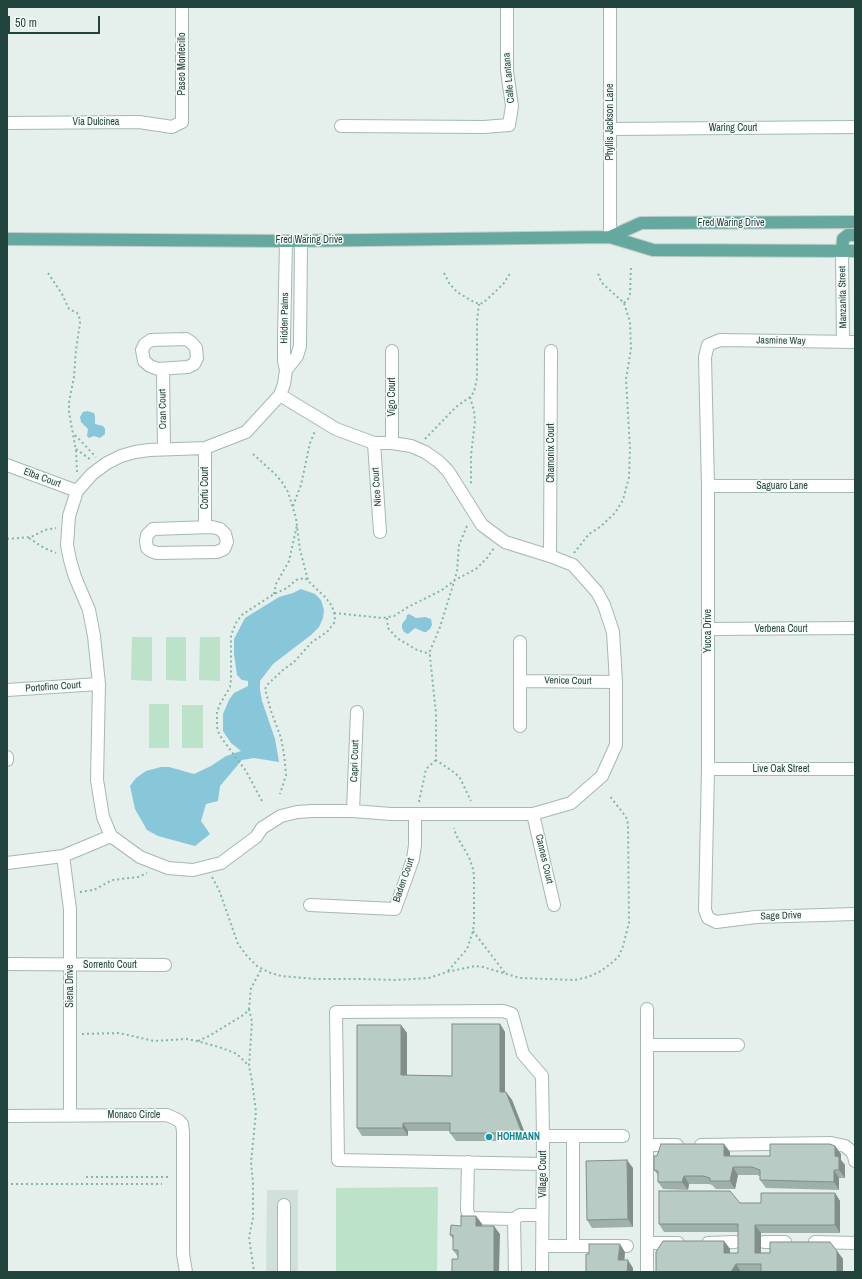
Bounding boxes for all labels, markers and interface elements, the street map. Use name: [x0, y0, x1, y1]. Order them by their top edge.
scale bar: [10, 8, 102, 34]
text: 50 m: [15, 15, 37, 31]
street label: Paseo Montecillo: [176, 33, 188, 95]
street label: Calle Lantana: [501, 52, 517, 104]
street label: Phyllis Jackson Lane: [604, 83, 616, 161]
street label: Via Dulcinea: [73, 116, 119, 128]
street label: Waring Court: [709, 122, 757, 134]
street label: Fred Waring Drive: [697, 217, 765, 229]
street label: Fred Waring Drive: [275, 234, 343, 246]
street label: Manzanita Street: [836, 266, 850, 328]
street label: Hidden Palms: [279, 292, 291, 344]
street label: Jasmine Way: [756, 335, 806, 347]
street label: Vigo Court: [386, 377, 398, 417]
street label: Oran Court: [157, 389, 169, 429]
street label: Chamonix Court: [545, 423, 557, 483]
street label: Elba Court: [22, 466, 62, 490]
street label: Corfu Court: [199, 467, 211, 509]
street label: Nice Court: [370, 467, 384, 507]
street label: Saguaro Lane: [756, 480, 808, 492]
street label: Yucca Drive: [702, 609, 714, 653]
street label: Verbena Court: [755, 623, 807, 635]
street label: Venice Court: [544, 675, 592, 687]
street label: Portofino Court: [25, 679, 81, 695]
street label: Capri Court: [348, 740, 362, 782]
street label: Live Oak Street: [753, 763, 809, 775]
street label: Cannes Court: [532, 833, 556, 885]
street label: Baden Court: [391, 856, 417, 904]
street label: Sage Drive: [760, 909, 802, 923]
street label: Sorrento Court: [83, 959, 137, 971]
street label: Siena Drive: [64, 964, 76, 1008]
street label: Monaco Circle: [108, 1109, 160, 1121]
place label: HOHMANN: [497, 1131, 540, 1143]
marker: HOHMANN: [484, 1132, 494, 1142]
street label: Village Court: [537, 1150, 549, 1198]

